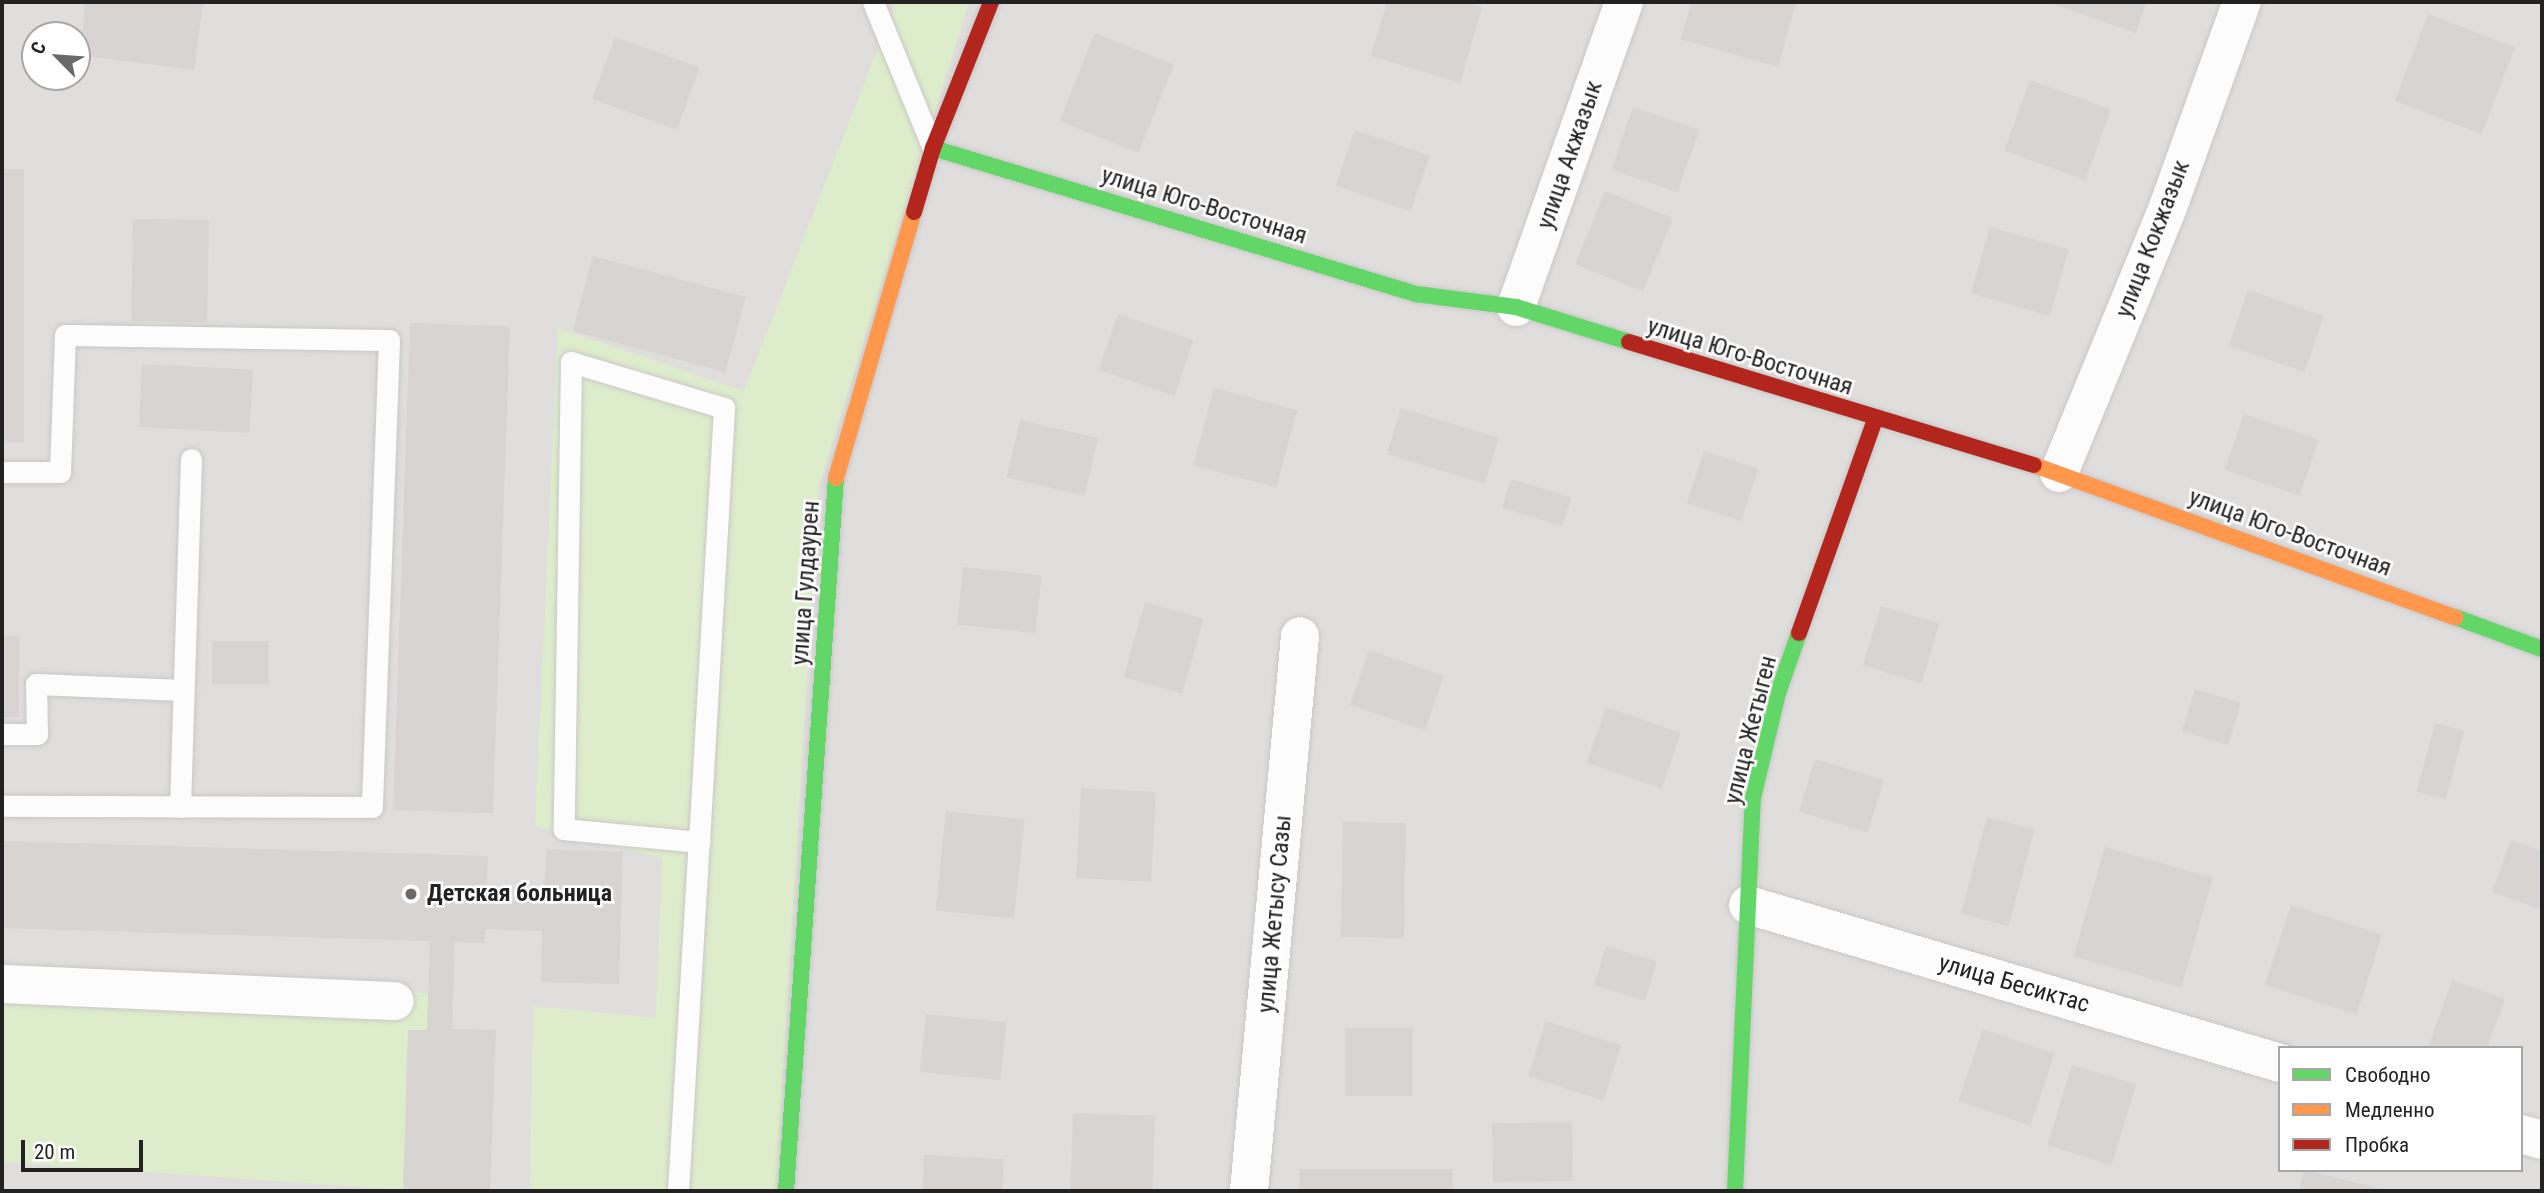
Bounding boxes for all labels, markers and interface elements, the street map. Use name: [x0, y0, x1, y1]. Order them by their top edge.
north arrow: [21, 21, 91, 91]
text: С: [26, 38, 51, 58]
street label: улица Акжазык: [1531, 77, 1609, 233]
street label: улица Кокжазык: [2110, 156, 2196, 322]
street label: улица Юго-Восточная: [1098, 161, 1310, 251]
street label: улица Юго-Восточная: [1644, 312, 1856, 402]
street label: улица Юго-Восточная: [2185, 483, 2395, 583]
street label: улица Гулдаурен: [786, 500, 826, 666]
street label: улица Жетыген: [1719, 653, 1783, 807]
street label: улица Жетысу Сазы: [1252, 814, 1298, 1014]
place label: Детская больница: [427, 880, 612, 908]
marker: Детская больница: [401, 884, 421, 904]
street label: улица Бесиктас: [1935, 949, 2093, 1019]
legend: [2278, 1046, 2523, 1172]
text: Свободно: [2345, 1063, 2431, 1087]
text: Медленно: [2345, 1098, 2434, 1122]
scale bar: [24, 1126, 147, 1170]
text: Пробка: [2345, 1133, 2409, 1157]
text: 20 m: [34, 1140, 75, 1164]

